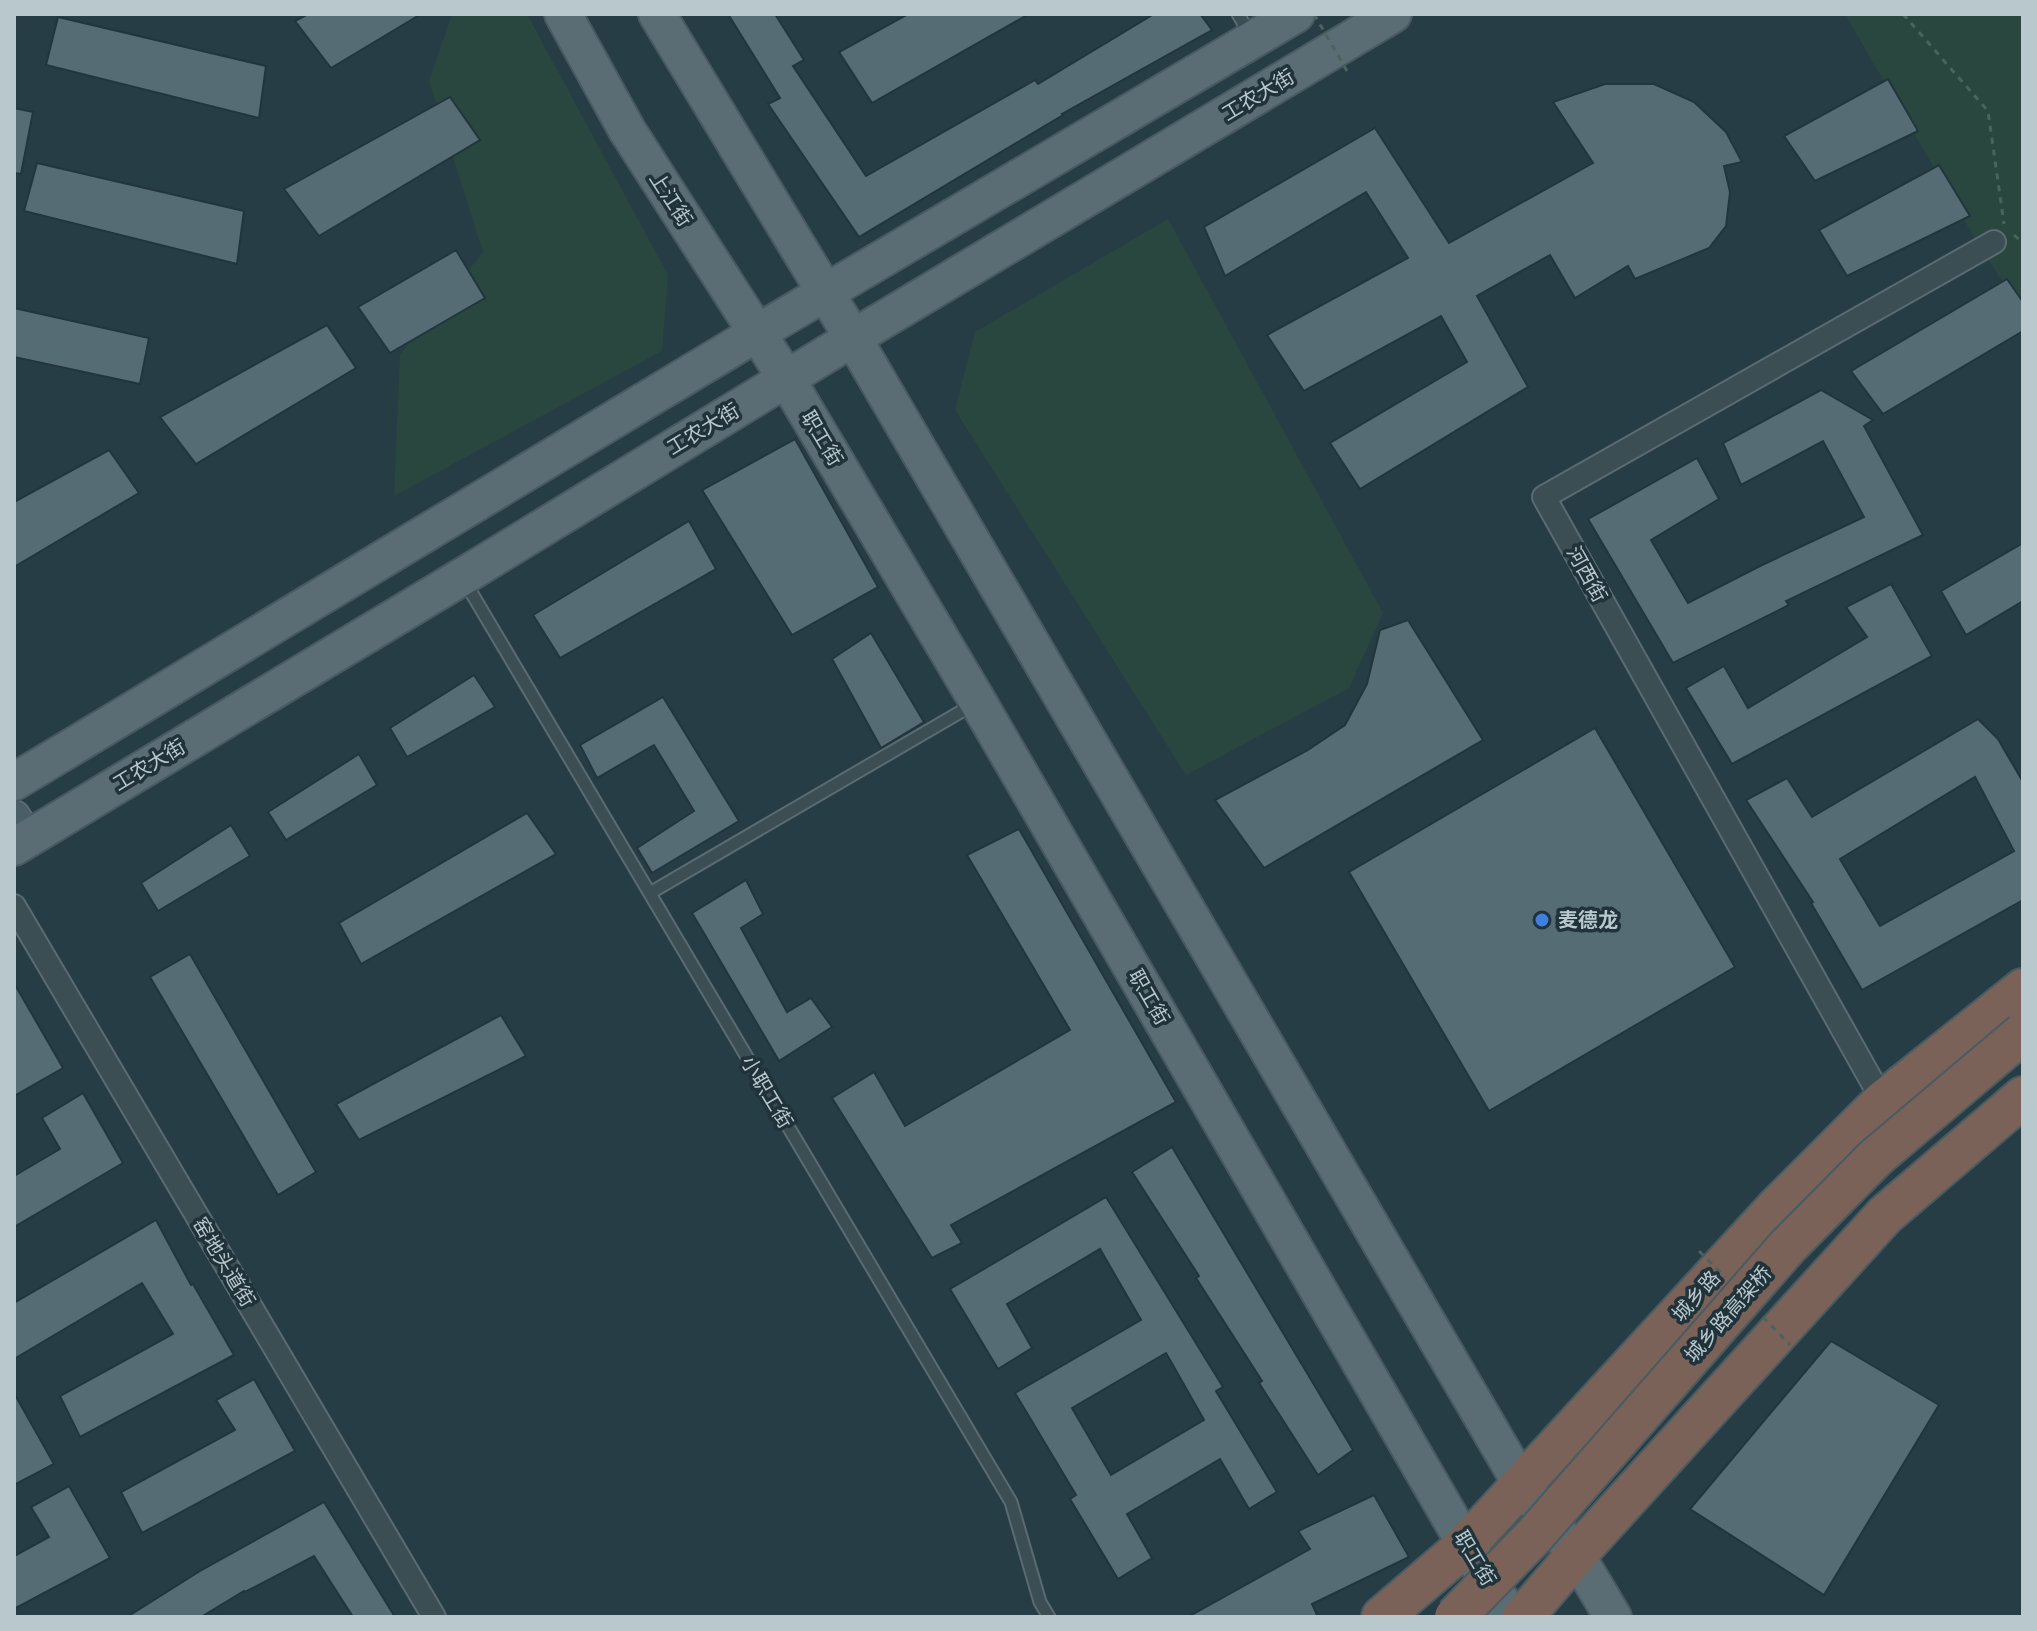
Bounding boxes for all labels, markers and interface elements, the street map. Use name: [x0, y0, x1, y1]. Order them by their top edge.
street label: 工农大街: [1218, 64, 1298, 126]
street label: 上江街: [645, 167, 697, 231]
street label: 工农大街: [663, 398, 743, 460]
street label: 职工街: [796, 406, 848, 470]
street label: 河西街: [1562, 542, 1612, 606]
street label: 工农大街: [109, 734, 189, 796]
place label: 麦德龙: [1558, 908, 1618, 932]
marker: 麦德龙: [1533, 911, 1551, 929]
street label: 职工街: [1124, 965, 1174, 1029]
street label: 小职工街: [736, 1052, 798, 1132]
street label: 窑地头道街: [188, 1213, 260, 1311]
street label: 城乡路高架桥: [1680, 1261, 1776, 1367]
street label: 城乡路: [1667, 1266, 1725, 1326]
street label: 职工街: [1449, 1526, 1501, 1590]

